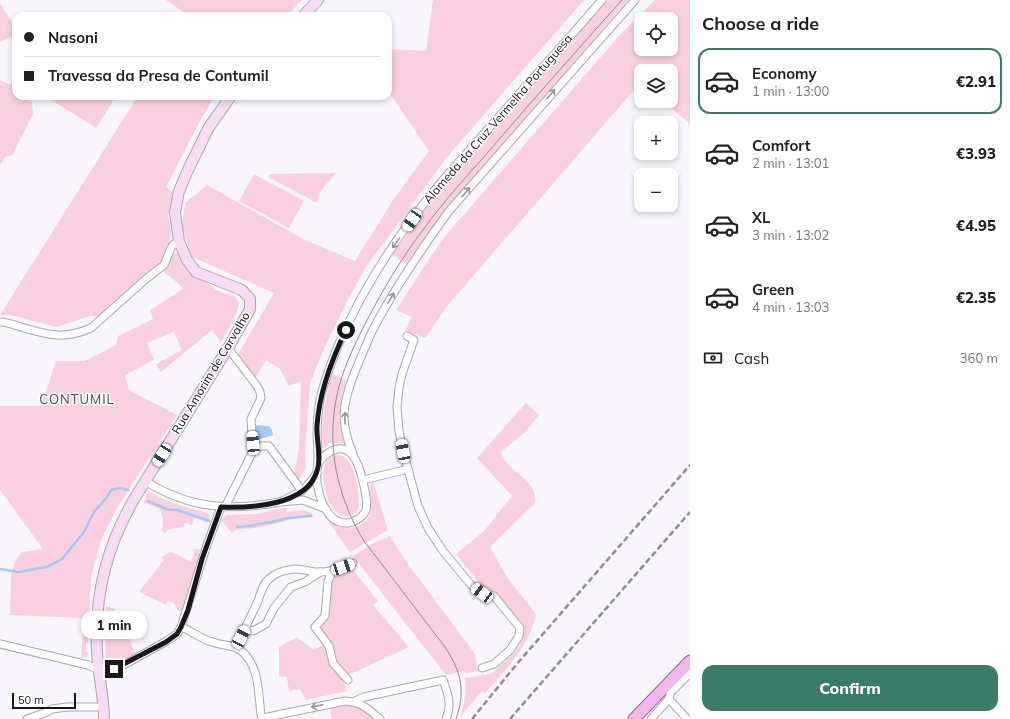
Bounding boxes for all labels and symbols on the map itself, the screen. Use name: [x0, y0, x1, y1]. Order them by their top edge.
street label: Alameda da Cruz Vermelha Portuguesa: [420, 31, 575, 207]
one-way arrow: [547, 89, 556, 100]
one-way arrow: [461, 187, 470, 198]
car: [400, 207, 424, 233]
one-way arrow: [392, 237, 400, 248]
one-way arrow: [387, 292, 395, 304]
street label: Rua Amorim de Carvalho: [168, 309, 253, 436]
route start: [337, 321, 355, 339]
district label: CONTUMIL: [39, 391, 115, 407]
one-way arrow: [341, 412, 349, 425]
car: [246, 431, 260, 455]
car: [395, 438, 411, 464]
car: [151, 442, 173, 468]
car: [330, 557, 356, 577]
car: [469, 581, 495, 605]
callout: 1 min: [81, 611, 147, 639]
car: [230, 624, 252, 650]
route end: [105, 660, 123, 678]
scale bar: [12, 691, 76, 710]
one-way arrow: [311, 703, 324, 711]

